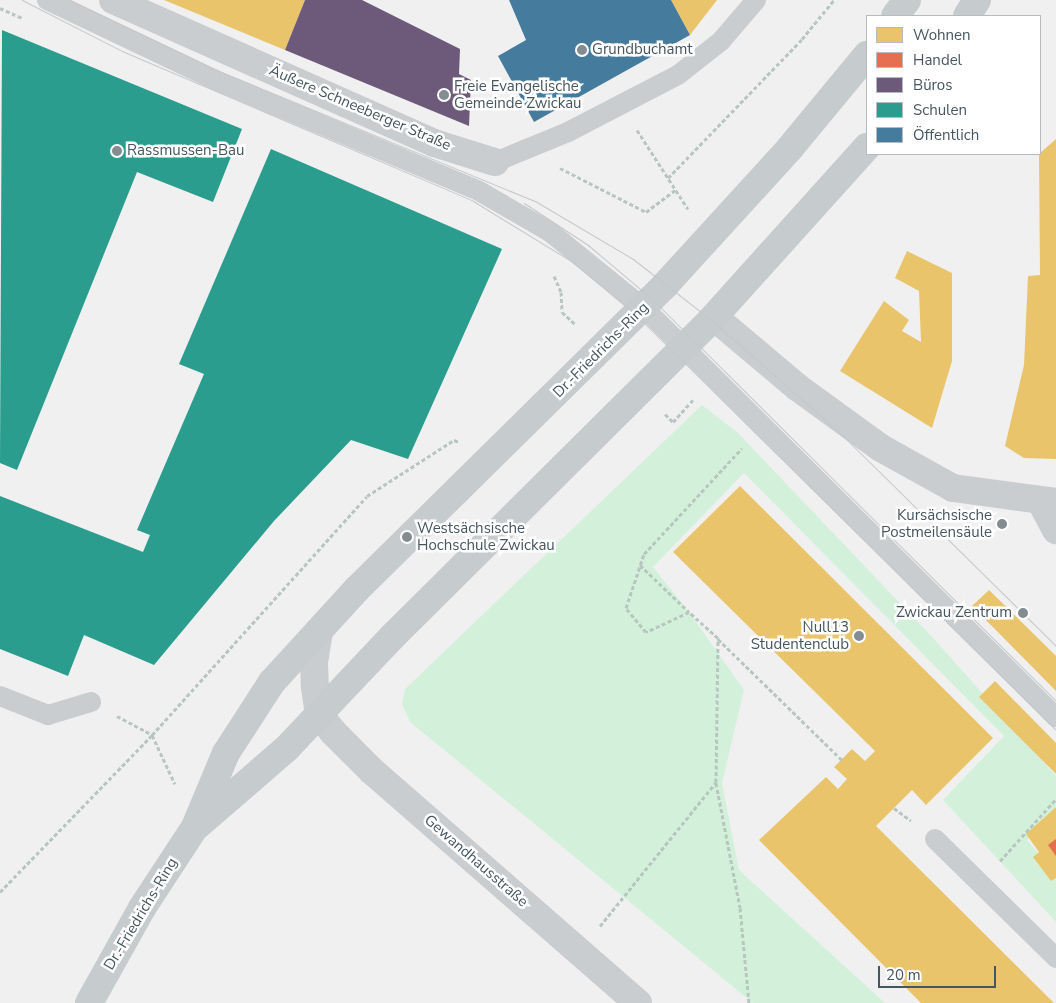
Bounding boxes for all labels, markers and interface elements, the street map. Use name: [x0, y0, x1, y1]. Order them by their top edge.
legend: [866, 15, 1041, 155]
text: Wohnen: [913, 25, 971, 45]
place label: Grundbuchamt: [592, 41, 693, 59]
marker: Grundbuchamt: [576, 44, 588, 56]
text: Handel: [913, 50, 962, 70]
street label: Äußere Schneeberger Straße: [266, 61, 454, 155]
text: Büros: [913, 75, 952, 95]
place label: Freie Evangelische Gemeinde Zwickau: [454, 77, 582, 112]
marker: Freie Evangelische Gemeinde Zwickau: [438, 89, 450, 101]
text: Schulen: [913, 100, 967, 120]
text: Öffentlich: [913, 125, 979, 145]
place label: Rassmussen-Bau: [127, 142, 244, 160]
marker: Rassmussen-Bau: [111, 145, 123, 157]
street label: Dr.-Friedrichs-Ring: [549, 298, 653, 402]
place label: Kursächsische Postmeilensäule: [881, 506, 992, 541]
marker: Kursächsische Postmeilensäule: [996, 518, 1008, 530]
place label: Westsächsische Hochschule Zwickau: [417, 519, 555, 554]
marker: Westsächsische Hochschule Zwickau: [401, 531, 413, 543]
place label: Zwickau Zentrum: [896, 604, 1012, 622]
marker: Zwickau Zentrum: [1016, 606, 1030, 620]
place label: Null13 Studentenclub: [751, 618, 849, 653]
marker: Null13 Studentenclub: [853, 630, 865, 642]
street label: Gewandhausstraße: [421, 811, 531, 911]
street label: Dr.-Friedrichs-Ring: [100, 855, 182, 973]
scale bar: [881, 956, 998, 988]
text: 20 m: [886, 965, 921, 985]

